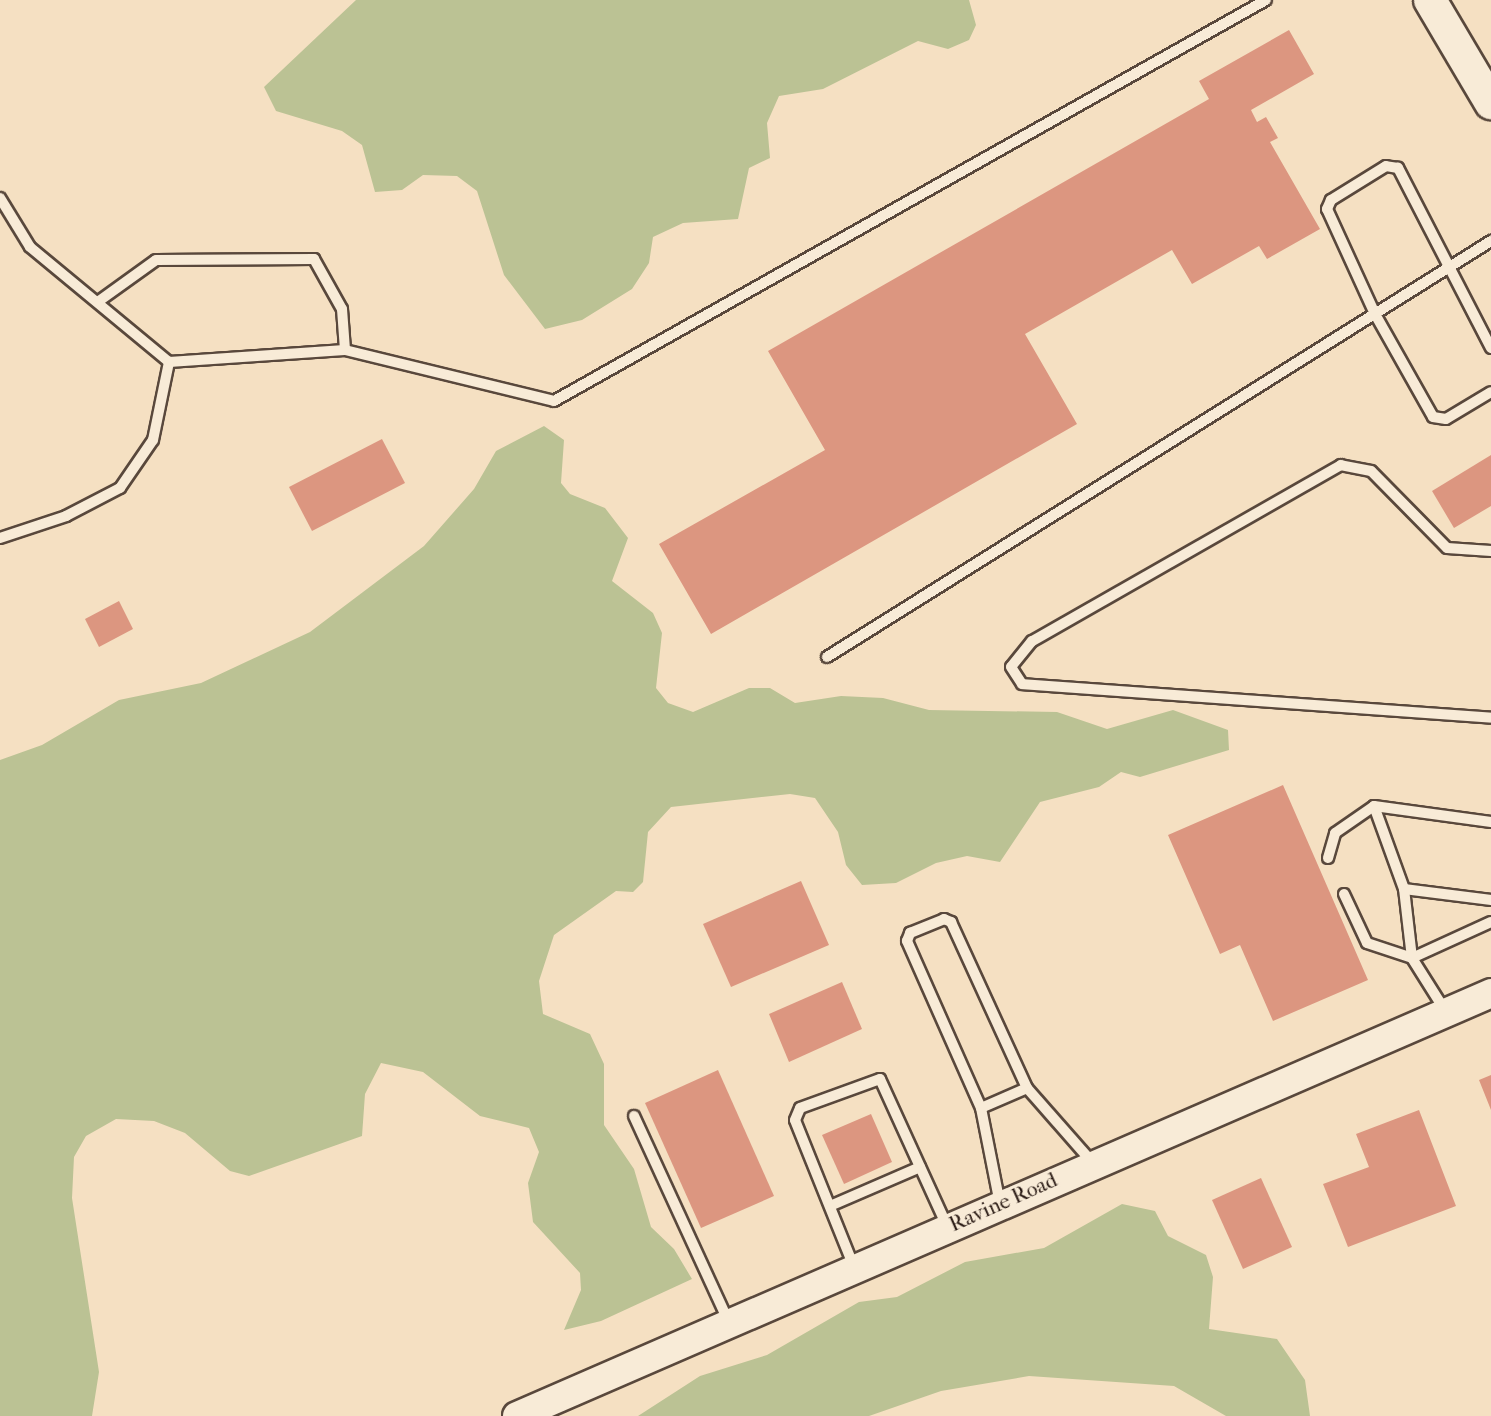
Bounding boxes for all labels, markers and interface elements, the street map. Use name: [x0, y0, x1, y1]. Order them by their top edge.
street label: Ravine Road: [945, 1167, 1061, 1237]

